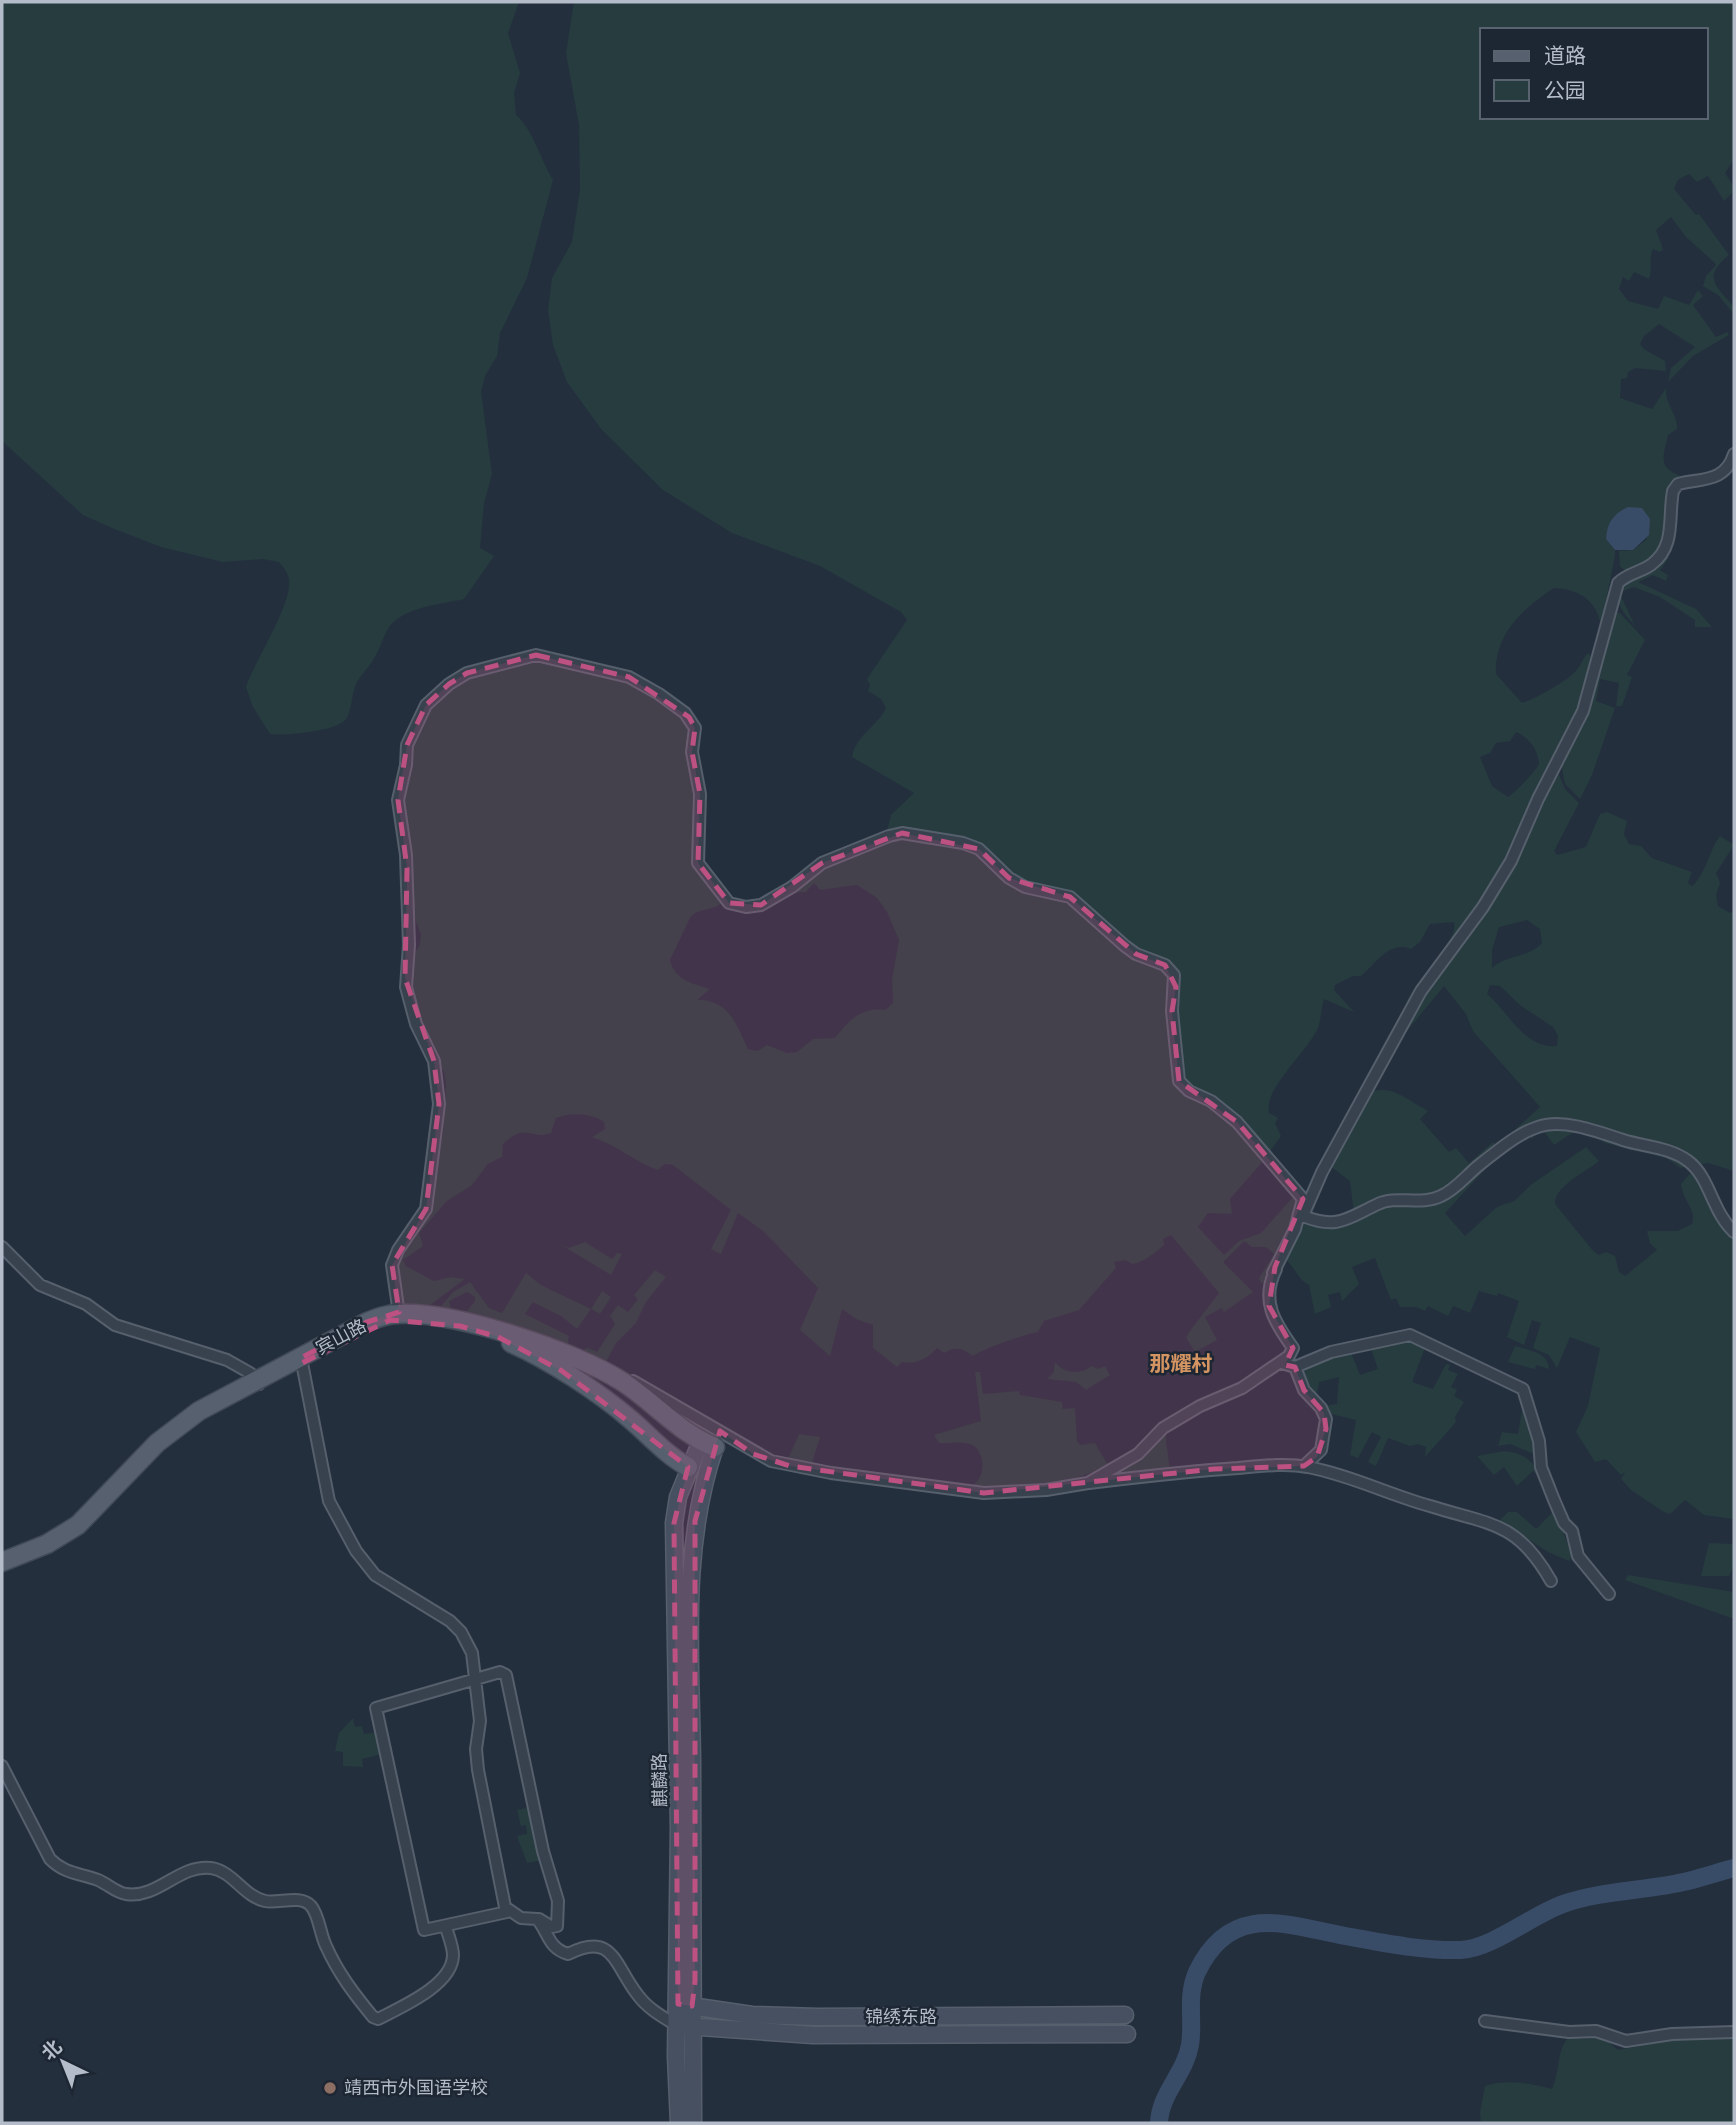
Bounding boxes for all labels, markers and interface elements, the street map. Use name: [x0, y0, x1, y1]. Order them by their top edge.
legend: [1480, 28, 1708, 119]
text: 道路: [1544, 42, 1586, 70]
text: 公园: [1544, 77, 1586, 105]
street label: 宾山路: [312, 1314, 370, 1360]
district label: 那耀村: [1150, 1350, 1213, 1378]
street label: 麒麟路: [648, 1753, 672, 1807]
street label: 锦绣东路: [865, 2005, 937, 2029]
north arrow: [28, 2027, 98, 2097]
text: 北: [36, 2034, 67, 2066]
place label: 靖西市外国语学校: [344, 2076, 488, 2100]
marker: 靖西市外国语学校: [322, 2080, 338, 2096]

